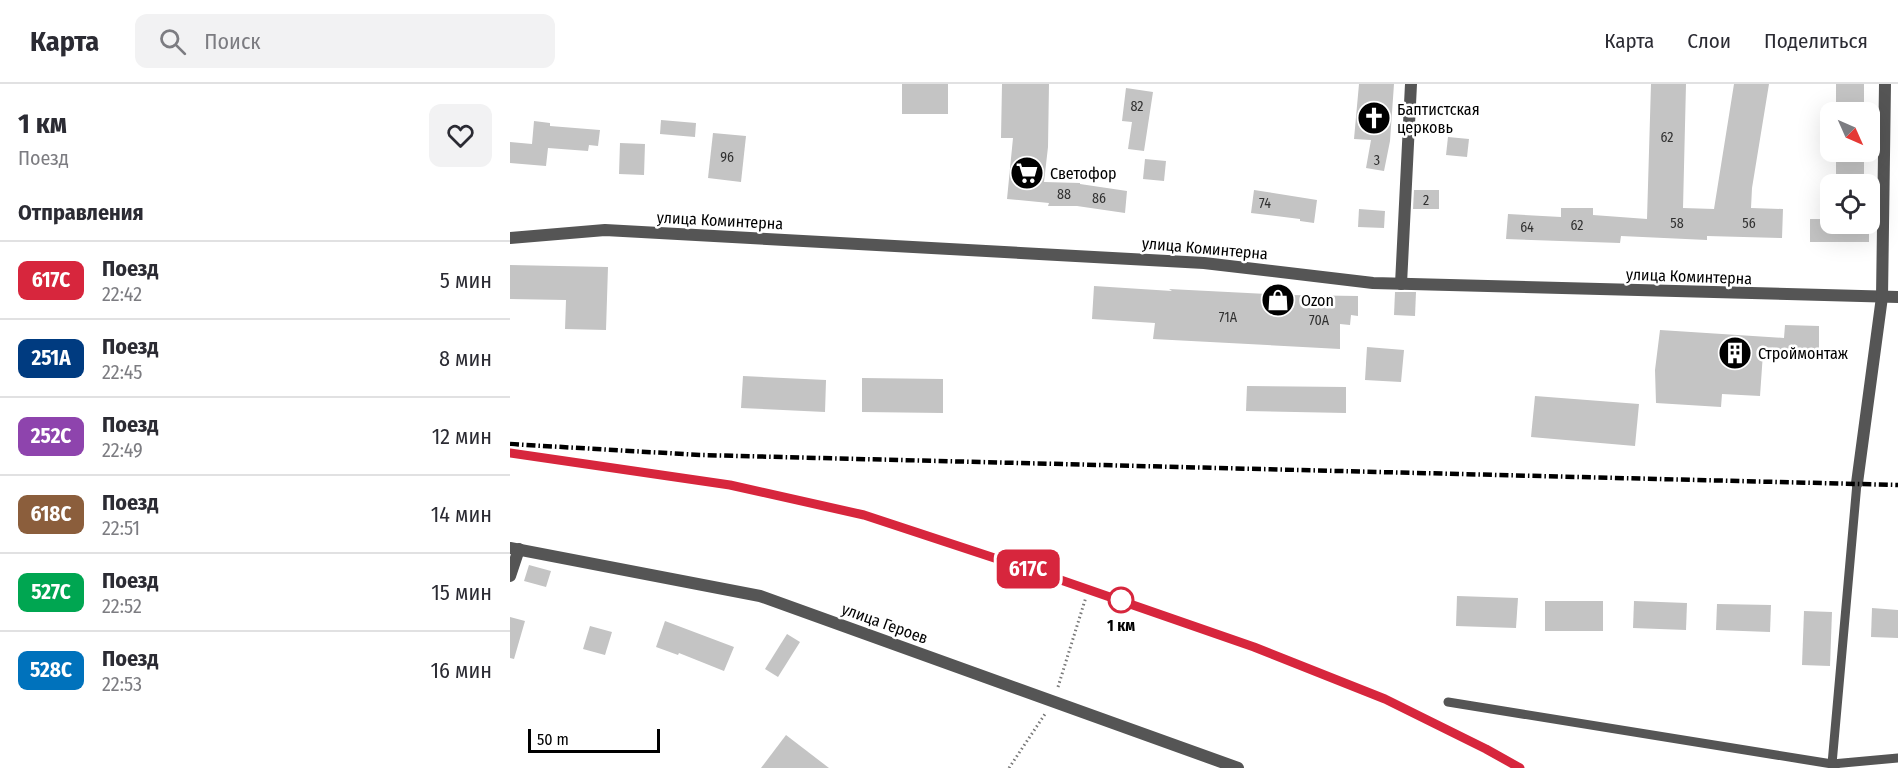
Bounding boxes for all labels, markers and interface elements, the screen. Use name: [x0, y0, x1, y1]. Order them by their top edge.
search box: [135, 14, 555, 68]
text: Карта: [30, 25, 99, 58]
icon: search: [156, 25, 189, 58]
text: Поиск: [204, 28, 261, 55]
text: Карта: [1604, 28, 1654, 54]
text: Слои: [1687, 28, 1731, 54]
text: Поделиться: [1764, 28, 1868, 54]
house number: 82: [1130, 98, 1144, 115]
church icon: Баптистская церковь: [1356, 100, 1392, 136]
place label: Баптистская церковь: [1397, 100, 1480, 137]
north arrow: [1820, 102, 1880, 162]
map controls: [1820, 102, 1880, 234]
button: heart: [429, 104, 492, 167]
text: 1 км: [18, 107, 67, 140]
house number: 62: [1661, 129, 1674, 146]
text: Поезд: [18, 146, 69, 170]
house number: 96: [720, 149, 734, 166]
house number: 3: [1374, 152, 1380, 169]
supermarket icon: Светофор: [1009, 155, 1045, 191]
place label: Светофор: [1050, 164, 1117, 183]
button: locate: [1820, 174, 1880, 234]
house number: 88: [1057, 186, 1071, 203]
house number: 86: [1092, 190, 1106, 207]
house number: 2: [1423, 192, 1429, 209]
house number: 74: [1259, 195, 1271, 212]
text: Отправления: [18, 199, 144, 226]
street label: улица Коминтерна: [656, 208, 784, 233]
house number: 58: [1670, 215, 1684, 232]
house number: 56: [1742, 215, 1756, 232]
house number: 62: [1571, 217, 1584, 234]
house number: 64: [1520, 219, 1534, 236]
street label: улица Коминтерна: [1141, 234, 1269, 263]
text: Поезд: [102, 255, 159, 282]
street label: улица Коминтерна: [1626, 265, 1753, 288]
text: 617C: [32, 267, 70, 293]
text: 5 мин: [440, 267, 492, 294]
text: 22:42: [102, 282, 142, 306]
shop icon: Ozon: [1260, 282, 1296, 318]
place label: Ozon: [1301, 291, 1334, 310]
house number: 71А: [1219, 309, 1238, 326]
house number: 70А: [1309, 312, 1330, 329]
text: Поезд: [102, 333, 159, 360]
building icon: Строймонтаж: [1717, 335, 1753, 371]
place label: Строймонтаж: [1758, 344, 1849, 363]
text: 251А: [31, 345, 71, 371]
text: 8 мин: [439, 345, 492, 372]
text: 22:45: [102, 360, 142, 384]
text: Поезд: [102, 411, 159, 438]
text: 252С: [31, 423, 71, 449]
text: 12 мин: [432, 423, 492, 450]
text: 22:49: [102, 438, 143, 462]
text: Поезд: [102, 489, 159, 516]
text: 618С: [31, 501, 71, 527]
text: 14 мин: [431, 501, 492, 528]
text: 22:51: [102, 516, 140, 540]
line badge: 617C: [986, 550, 1070, 588]
text: 617C: [1009, 556, 1047, 582]
text: Поезд: [102, 567, 159, 594]
text: 527С: [31, 579, 71, 605]
text: 15 мин: [431, 579, 492, 606]
marker: 1 км: [1108, 587, 1134, 613]
text: 22:52: [102, 594, 142, 618]
street label: улица Героев: [839, 599, 931, 648]
place label: 1 км: [1107, 616, 1135, 635]
text: Поезд: [102, 645, 159, 672]
text: 528С: [30, 657, 72, 683]
text: 16 мин: [430, 657, 492, 684]
text: 22:53: [102, 672, 142, 696]
scale bar: [528, 726, 660, 754]
text: 50 m: [537, 730, 569, 749]

